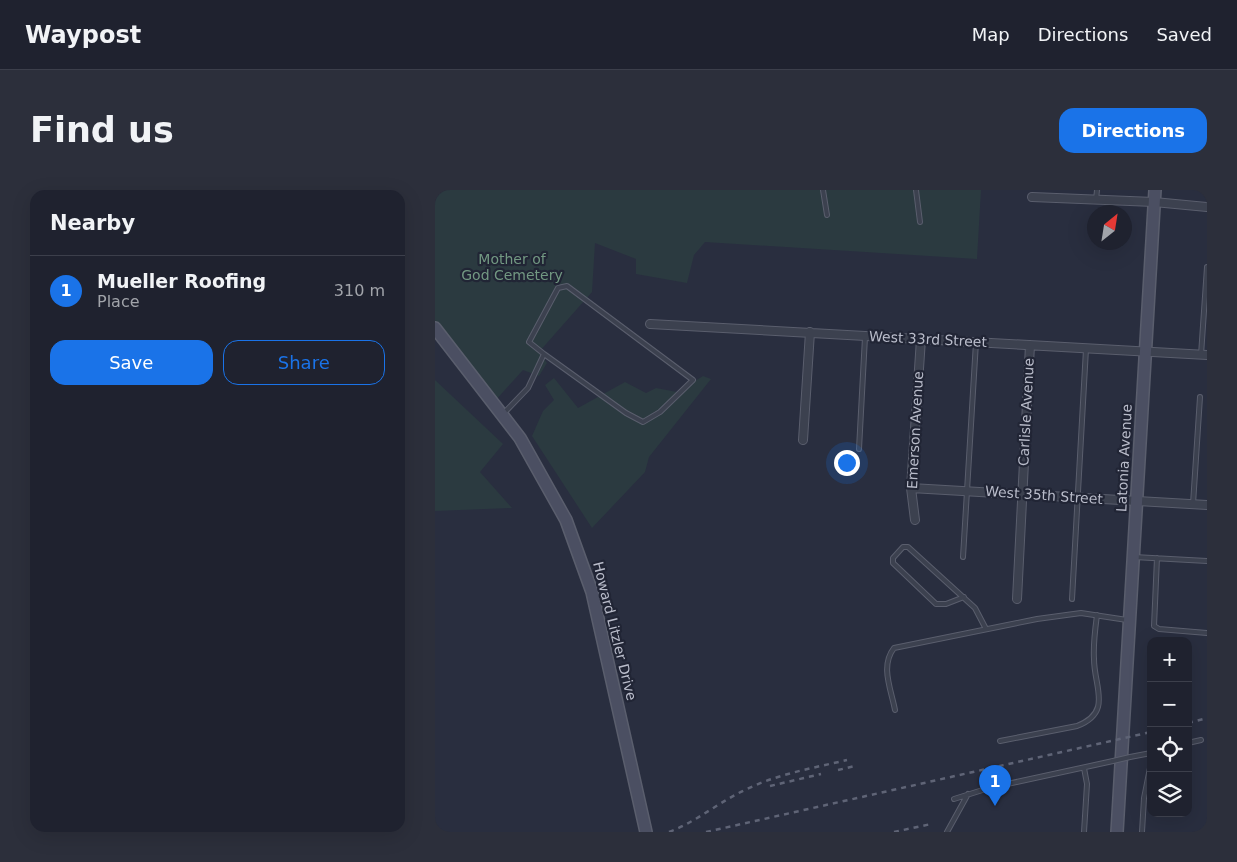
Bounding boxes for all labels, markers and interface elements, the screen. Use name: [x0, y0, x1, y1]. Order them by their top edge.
text: Waypost: [25, 21, 141, 49]
text: Map: [972, 24, 1010, 45]
text: Directions: [1038, 24, 1128, 45]
text: Saved: [1156, 24, 1212, 45]
button: Directions: [1059, 108, 1207, 153]
text: Find us: [30, 110, 174, 150]
north arrow: [1087, 205, 1132, 250]
text: Nearby: [50, 211, 135, 235]
park label: Mother of God Cemetery: [461, 251, 563, 283]
text: Mueller Roofing: [97, 270, 266, 292]
text: 1: [60, 281, 72, 300]
text: 310 m: [334, 281, 385, 300]
text: Place: [97, 292, 140, 311]
street label: West 33rd Street: [869, 328, 988, 350]
button: Save: [50, 340, 213, 385]
button: Share: [223, 340, 385, 385]
street label: Carlisle Avenue: [1015, 358, 1037, 466]
street label: Emerson Avenue: [904, 371, 926, 489]
street label: Latonia Avenue: [1113, 404, 1135, 512]
your location: [834, 450, 860, 476]
street label: West 35th Street: [985, 483, 1104, 507]
street label: Howard Litzler Drive: [590, 560, 640, 702]
map controls: [1147, 637, 1192, 817]
button: +: [1147, 637, 1192, 682]
button: −: [1147, 682, 1192, 727]
button: locate: [1147, 727, 1192, 772]
pin: 1: [979, 765, 1011, 806]
button: layers: [1147, 772, 1192, 817]

